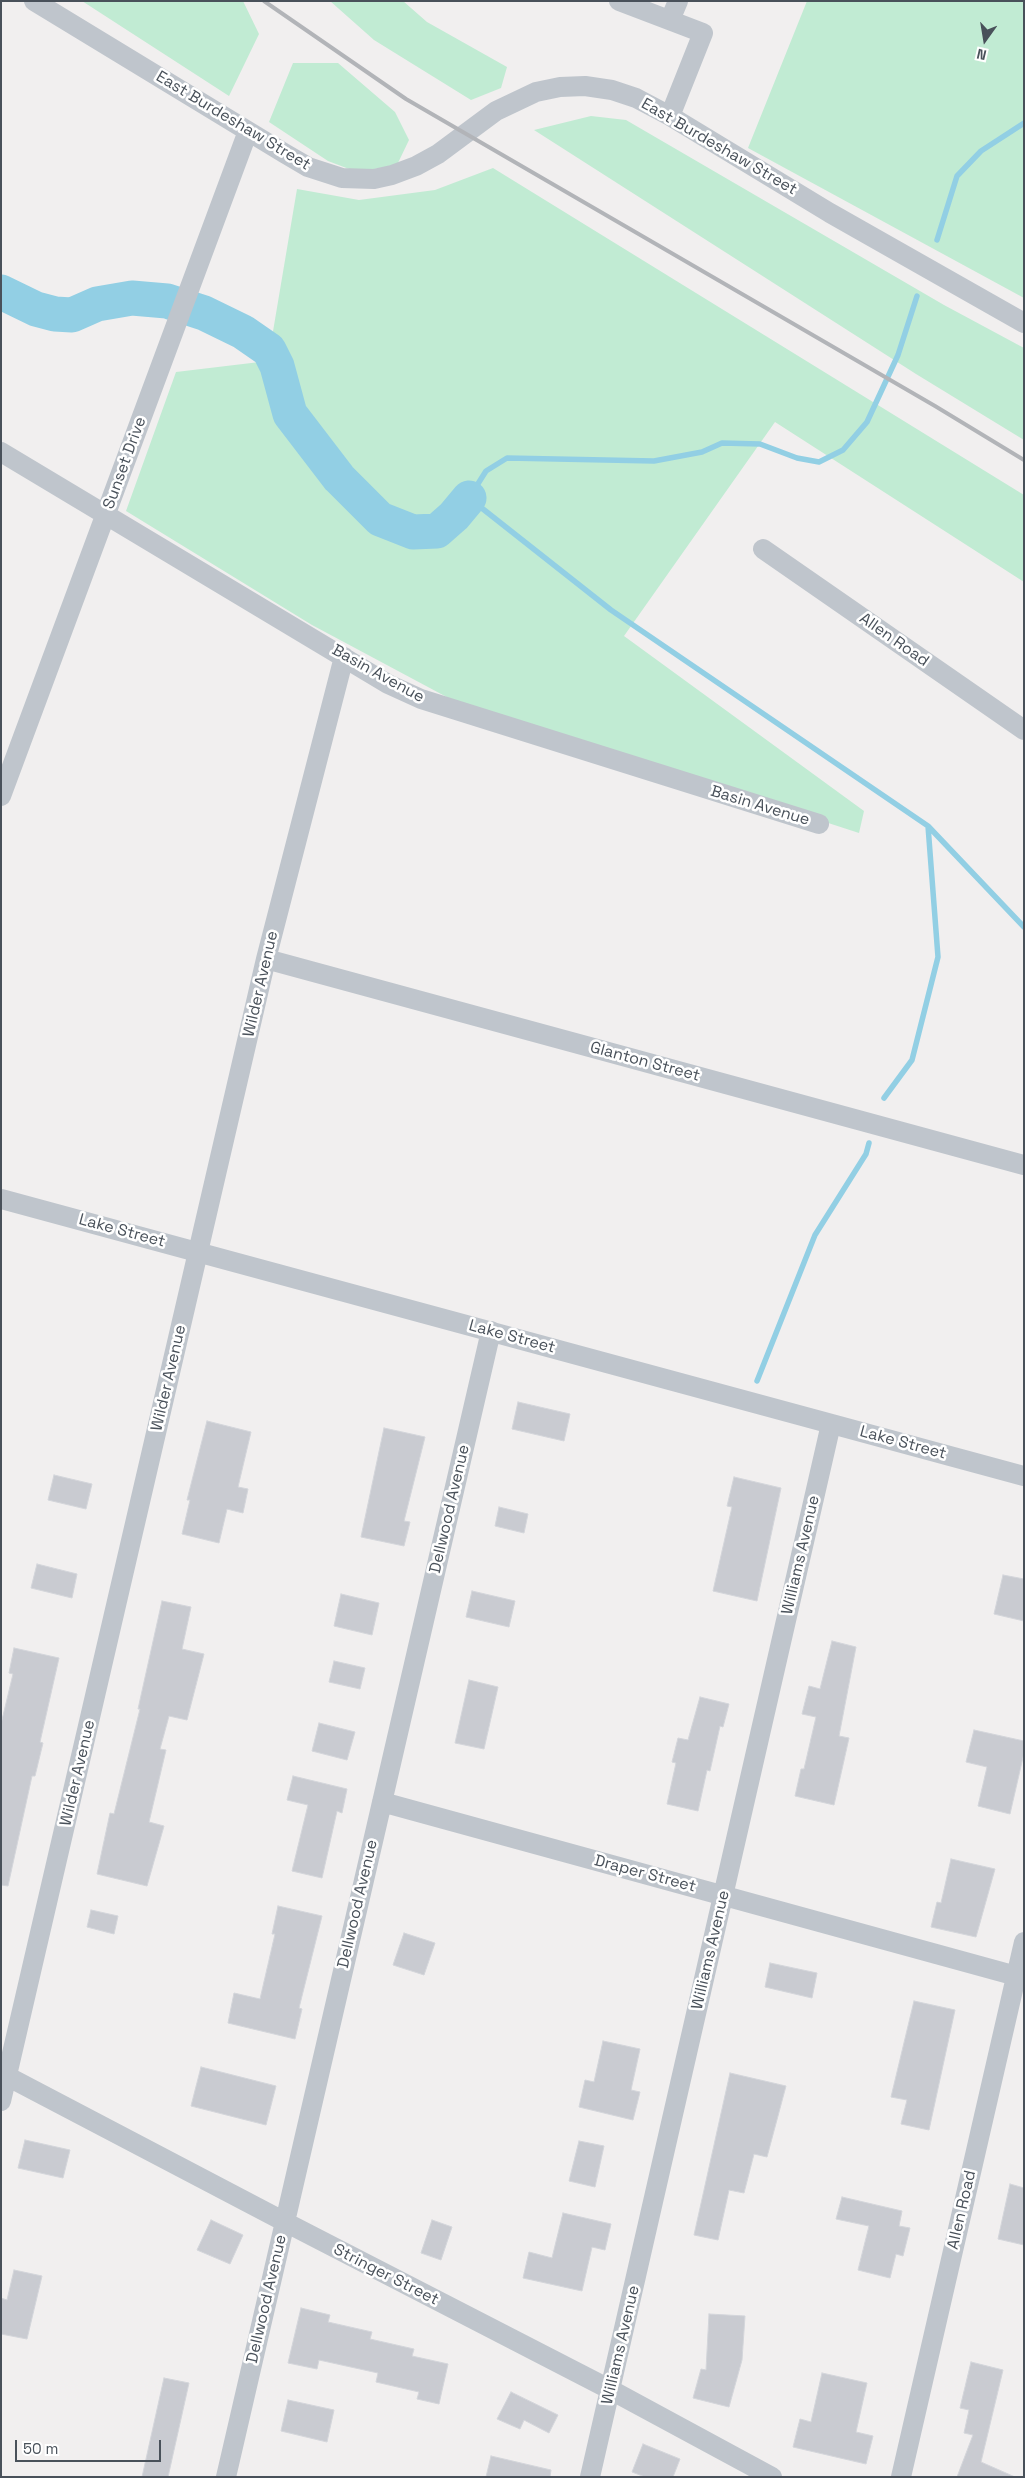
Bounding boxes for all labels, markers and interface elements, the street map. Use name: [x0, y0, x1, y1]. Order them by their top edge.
north arrow: [960, 15, 1010, 65]
text: N: [975, 45, 988, 64]
street label: East Burdeshaw Street: [152, 67, 314, 175]
street label: East Burdeshaw Street: [638, 94, 800, 200]
street label: Sunset Drive: [99, 414, 151, 512]
street label: Allen Road: [855, 609, 933, 671]
street label: Basin Avenue: [329, 641, 427, 707]
street label: Basin Avenue: [708, 782, 812, 830]
street label: Wilder Avenue: [239, 929, 283, 1039]
street label: Glanton Street: [588, 1038, 702, 1086]
street label: Lake Street: [77, 1210, 167, 1252]
street label: Lake Street: [467, 1316, 557, 1358]
street label: Wilder Avenue: [147, 1323, 191, 1433]
street label: Lake Street: [858, 1422, 948, 1464]
street label: Dellwood Avenue: [426, 1443, 474, 1575]
street label: Williams Avenue: [778, 1494, 824, 1616]
street label: Wilder Avenue: [56, 1718, 100, 1828]
street label: Dellwood Avenue: [334, 1838, 382, 1970]
street label: Draper Street: [592, 1851, 698, 1897]
street label: Williams Avenue: [688, 1889, 734, 2011]
street label: Allen Road: [944, 2169, 980, 2251]
street label: Dellwood Avenue: [243, 2233, 291, 2365]
street label: Stringer Street: [330, 2240, 442, 2310]
street label: Williams Avenue: [598, 2284, 644, 2406]
scale bar: [18, 2430, 164, 2462]
text: 50 m: [23, 2439, 58, 2458]

